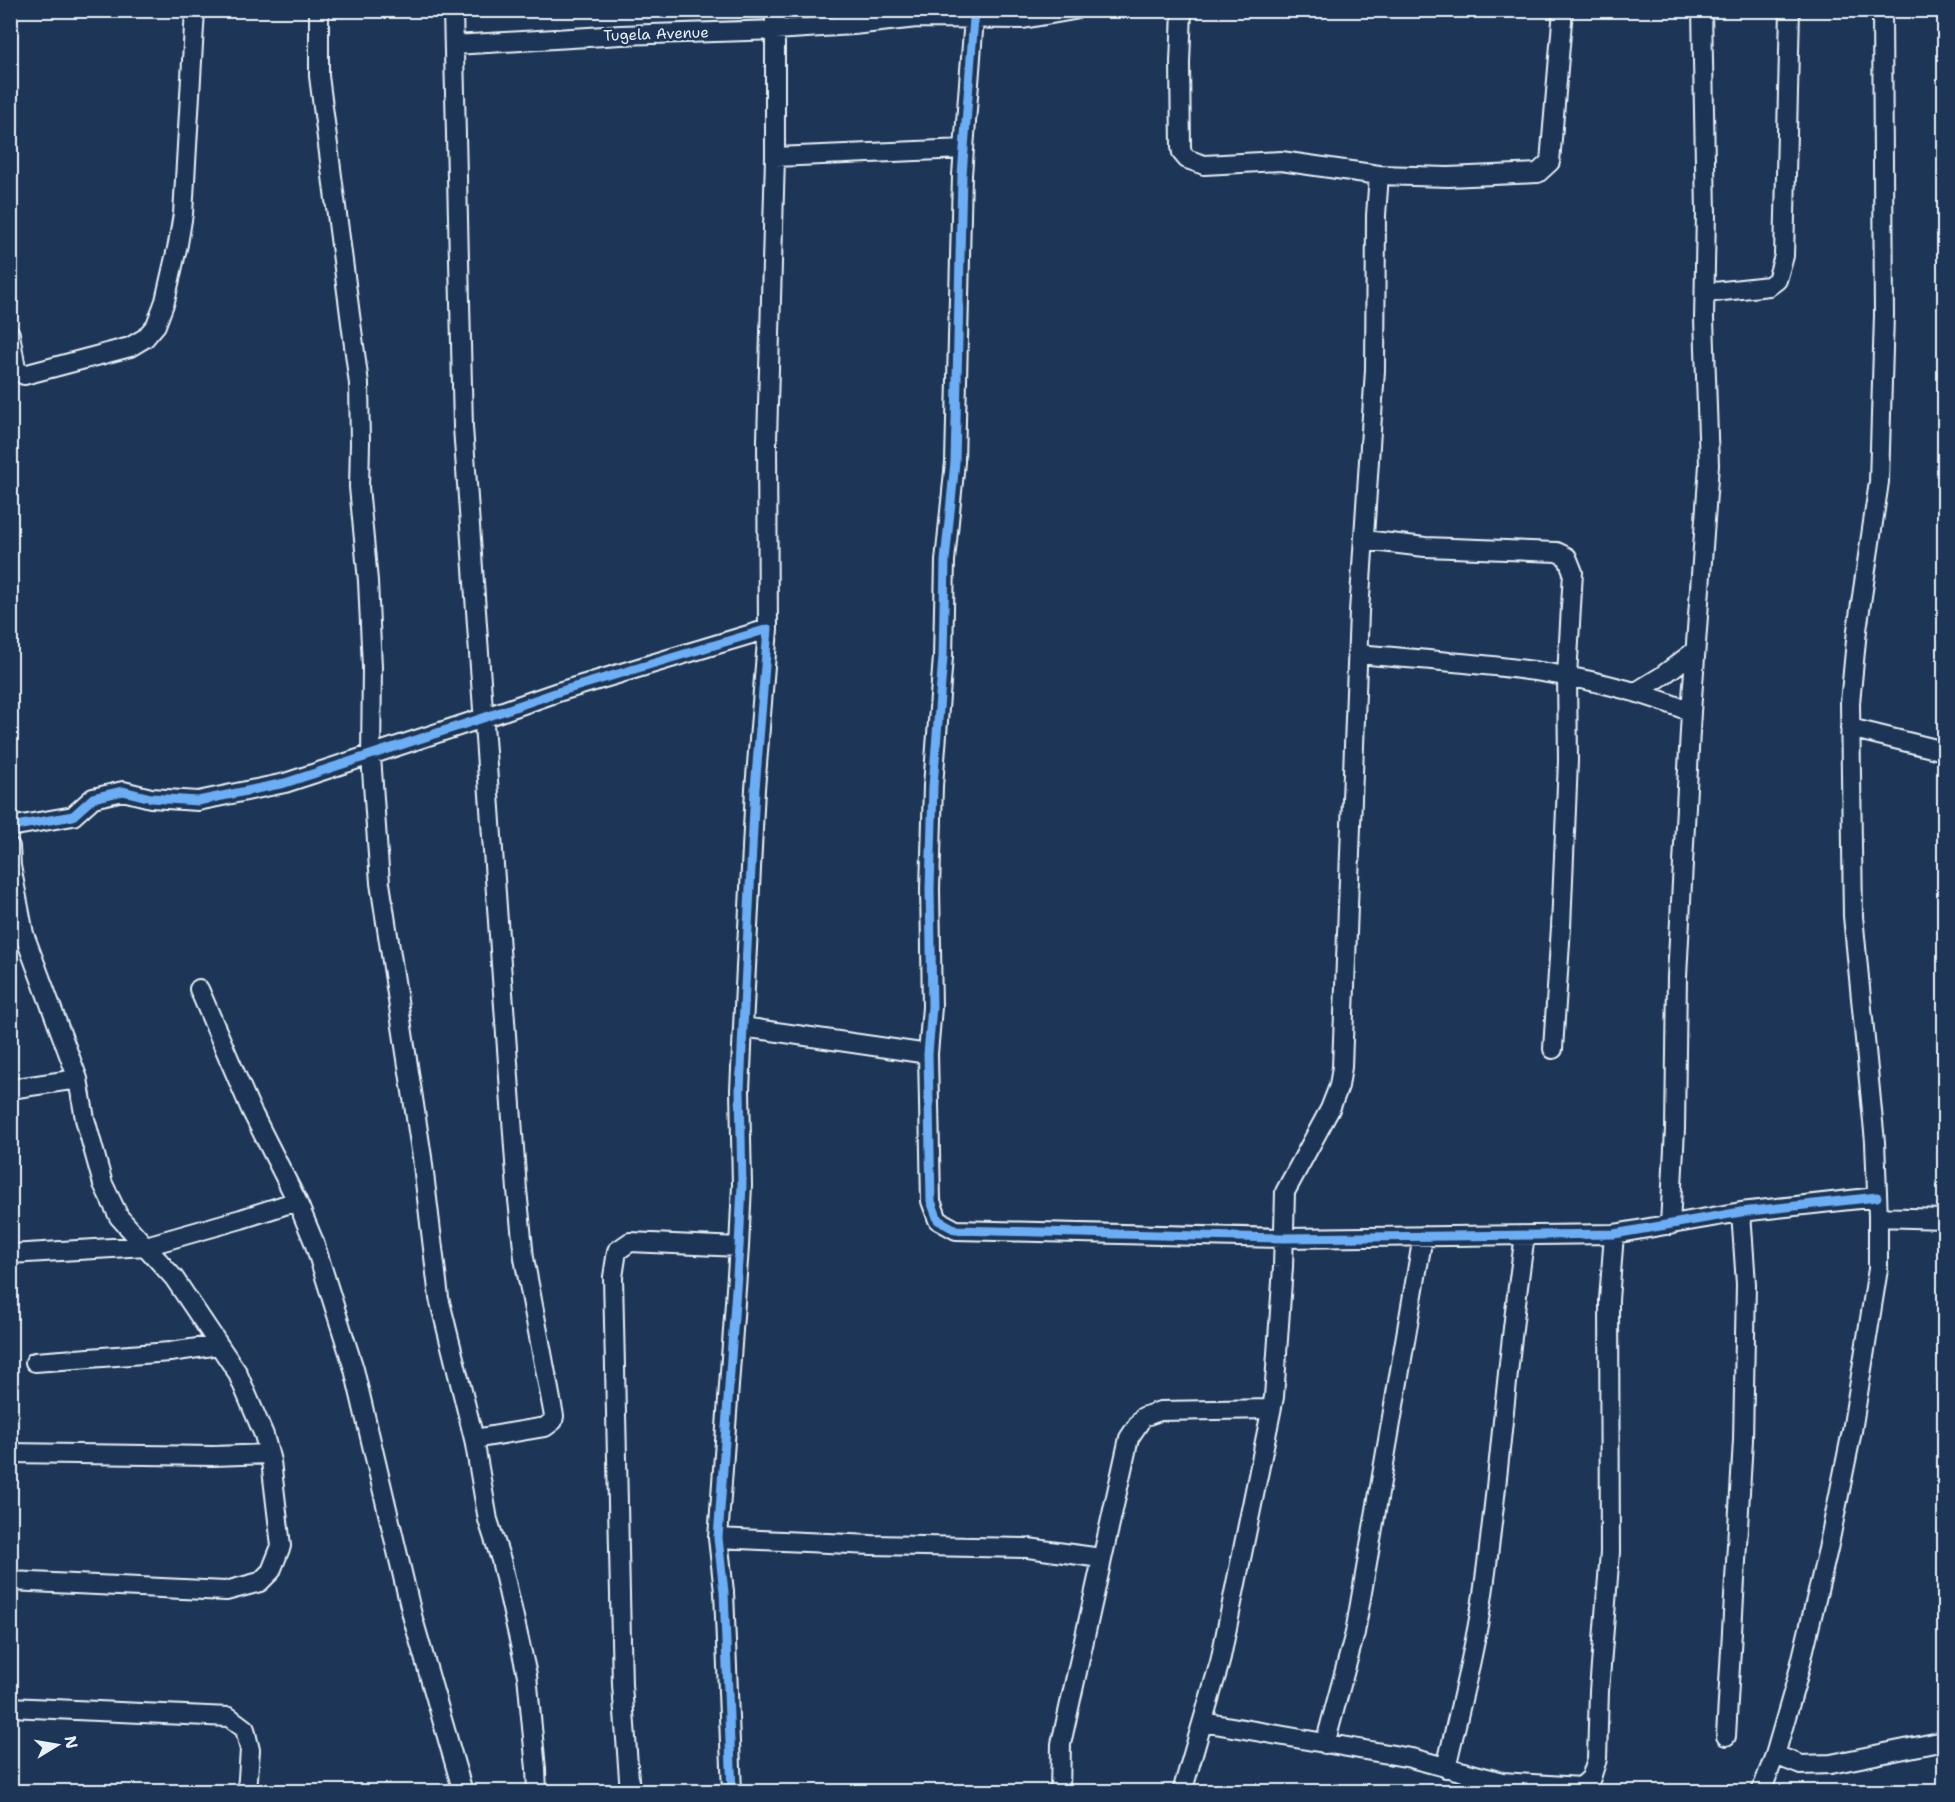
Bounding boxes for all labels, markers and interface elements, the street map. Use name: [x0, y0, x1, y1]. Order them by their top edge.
street label: Tugela Avenue: [603, 22, 709, 46]
north arrow: [27, 1715, 87, 1775]
text: N: [60, 1734, 83, 1750]

